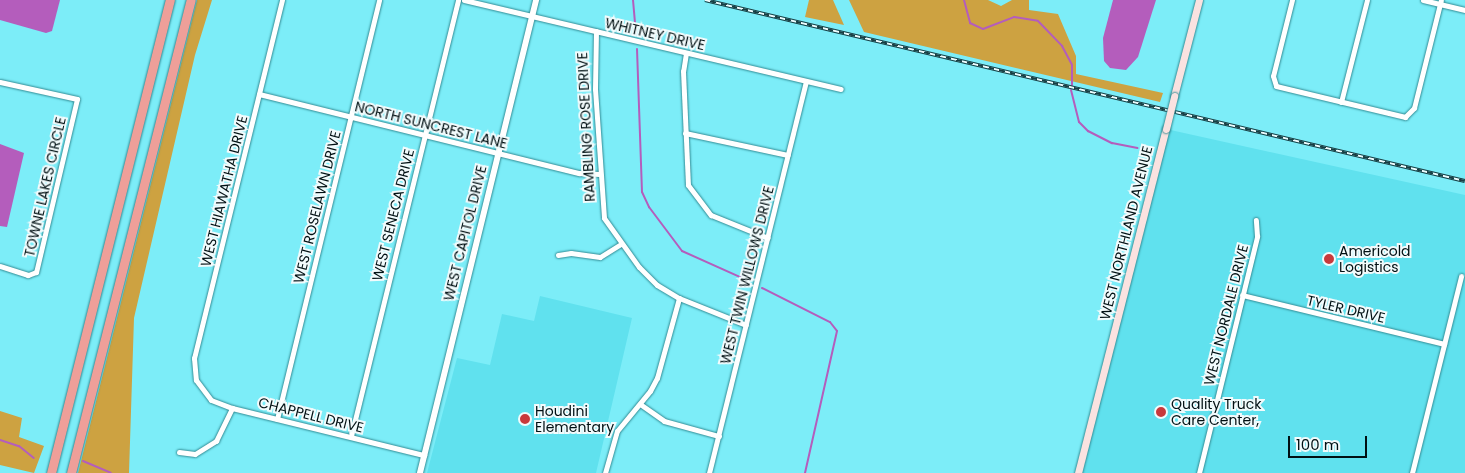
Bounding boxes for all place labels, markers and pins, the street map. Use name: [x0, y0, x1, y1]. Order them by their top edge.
place label: Americold Logistics: [1339, 243, 1411, 276]
marker: Americold Logistics: [1323, 253, 1335, 265]
place label: Quality Truck Care Center,: [1171, 396, 1262, 428]
place label: Houdini Elementary: [535, 403, 614, 436]
marker: Quality Truck Care Center,: [1155, 406, 1167, 418]
marker: Houdini Elementary: [519, 413, 531, 425]

